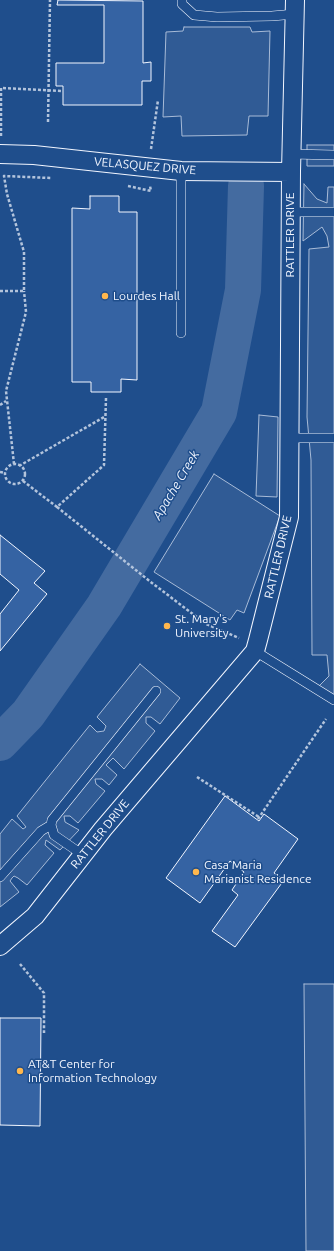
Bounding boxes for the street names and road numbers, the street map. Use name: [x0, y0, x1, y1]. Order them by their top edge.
street label: VELASQUEZ DRIVE: [93, 154, 197, 178]
street label: RATTLER DRIVE: [283, 192, 297, 278]
street label: RATTLER DRIVE: [261, 514, 295, 600]
street label: RATTLER DRIVE: [68, 796, 132, 872]

